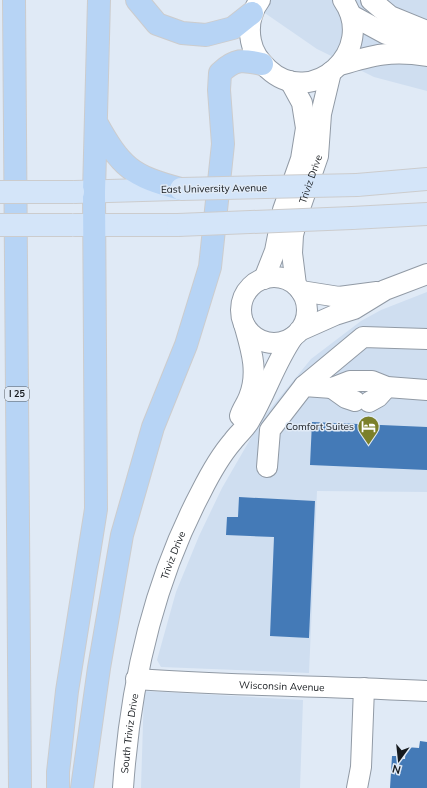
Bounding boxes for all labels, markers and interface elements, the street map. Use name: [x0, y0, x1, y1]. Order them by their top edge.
street label: Triviz Drive: [296, 153, 325, 205]
street label: East University Avenue: [161, 181, 267, 196]
road number: I 25: [5, 387, 29, 401]
hotel icon: Comfort Suites: [356, 413, 382, 446]
place label: Comfort Suites: [286, 420, 354, 433]
street label: Triviz Drive: [158, 529, 188, 581]
street label: Wisconsin Avenue: [239, 678, 325, 694]
street label: South Triviz Drive: [118, 692, 141, 774]
north arrow: [379, 740, 419, 780]
text: N: [391, 762, 402, 777]

